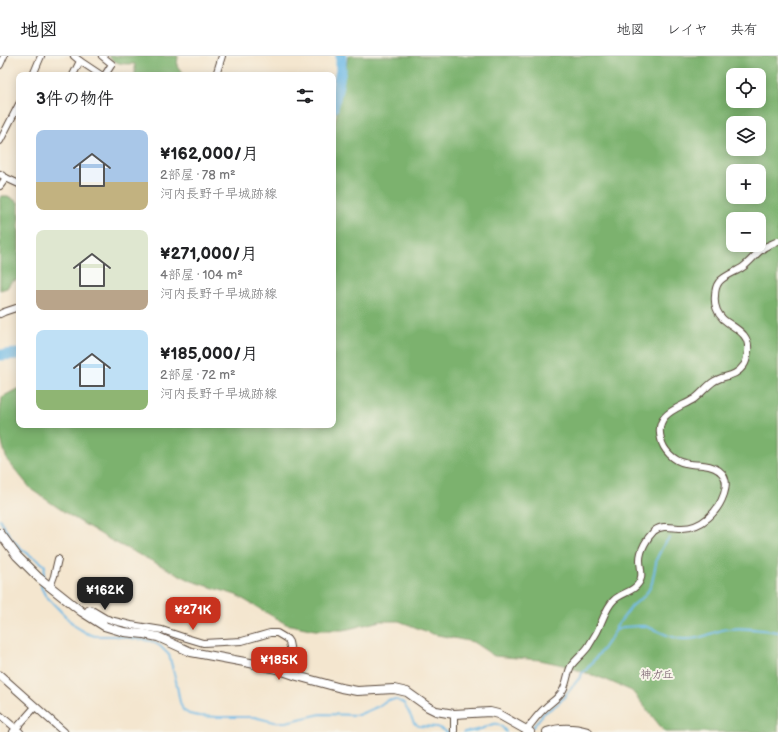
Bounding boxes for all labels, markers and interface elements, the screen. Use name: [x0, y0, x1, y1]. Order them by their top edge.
text: 地図: [20, 19, 58, 42]
text: 地図: [617, 21, 645, 38]
text: レイヤ: [667, 21, 708, 38]
text: 共有: [730, 21, 758, 38]
map controls: [726, 68, 766, 252]
button: locate: [726, 68, 766, 108]
icon: filters: [294, 85, 316, 107]
text: 3件の物件: [36, 89, 114, 109]
button: layers: [726, 116, 766, 156]
text: ¥162,000/月: [160, 144, 259, 164]
icon: home: [68, 146, 116, 194]
button: +: [726, 164, 766, 204]
text: 2部屋 · 78 m²: [160, 167, 236, 183]
text: 河内長野千早城跡線: [160, 186, 277, 202]
button: −: [726, 212, 766, 252]
text: ¥271,000/月: [160, 244, 257, 264]
icon: home: [68, 246, 116, 294]
text: 4部屋 · 104 m²: [160, 267, 243, 283]
text: 河内長野千早城跡線: [160, 286, 277, 302]
text: ¥185,000/月: [160, 344, 258, 364]
icon: home: [68, 346, 116, 394]
text: 2部屋 · 72 m²: [160, 367, 236, 383]
text: 河内長野千早城跡線: [160, 386, 277, 402]
pin: ¥162K: [77, 577, 133, 611]
text: ¥162K: [86, 582, 124, 598]
pin: ¥271K: [165, 597, 221, 631]
text: ¥271K: [175, 602, 211, 618]
pin: ¥185K: [251, 647, 307, 681]
text: ¥185K: [260, 652, 298, 668]
district label: 神ガ丘: [641, 668, 674, 681]

